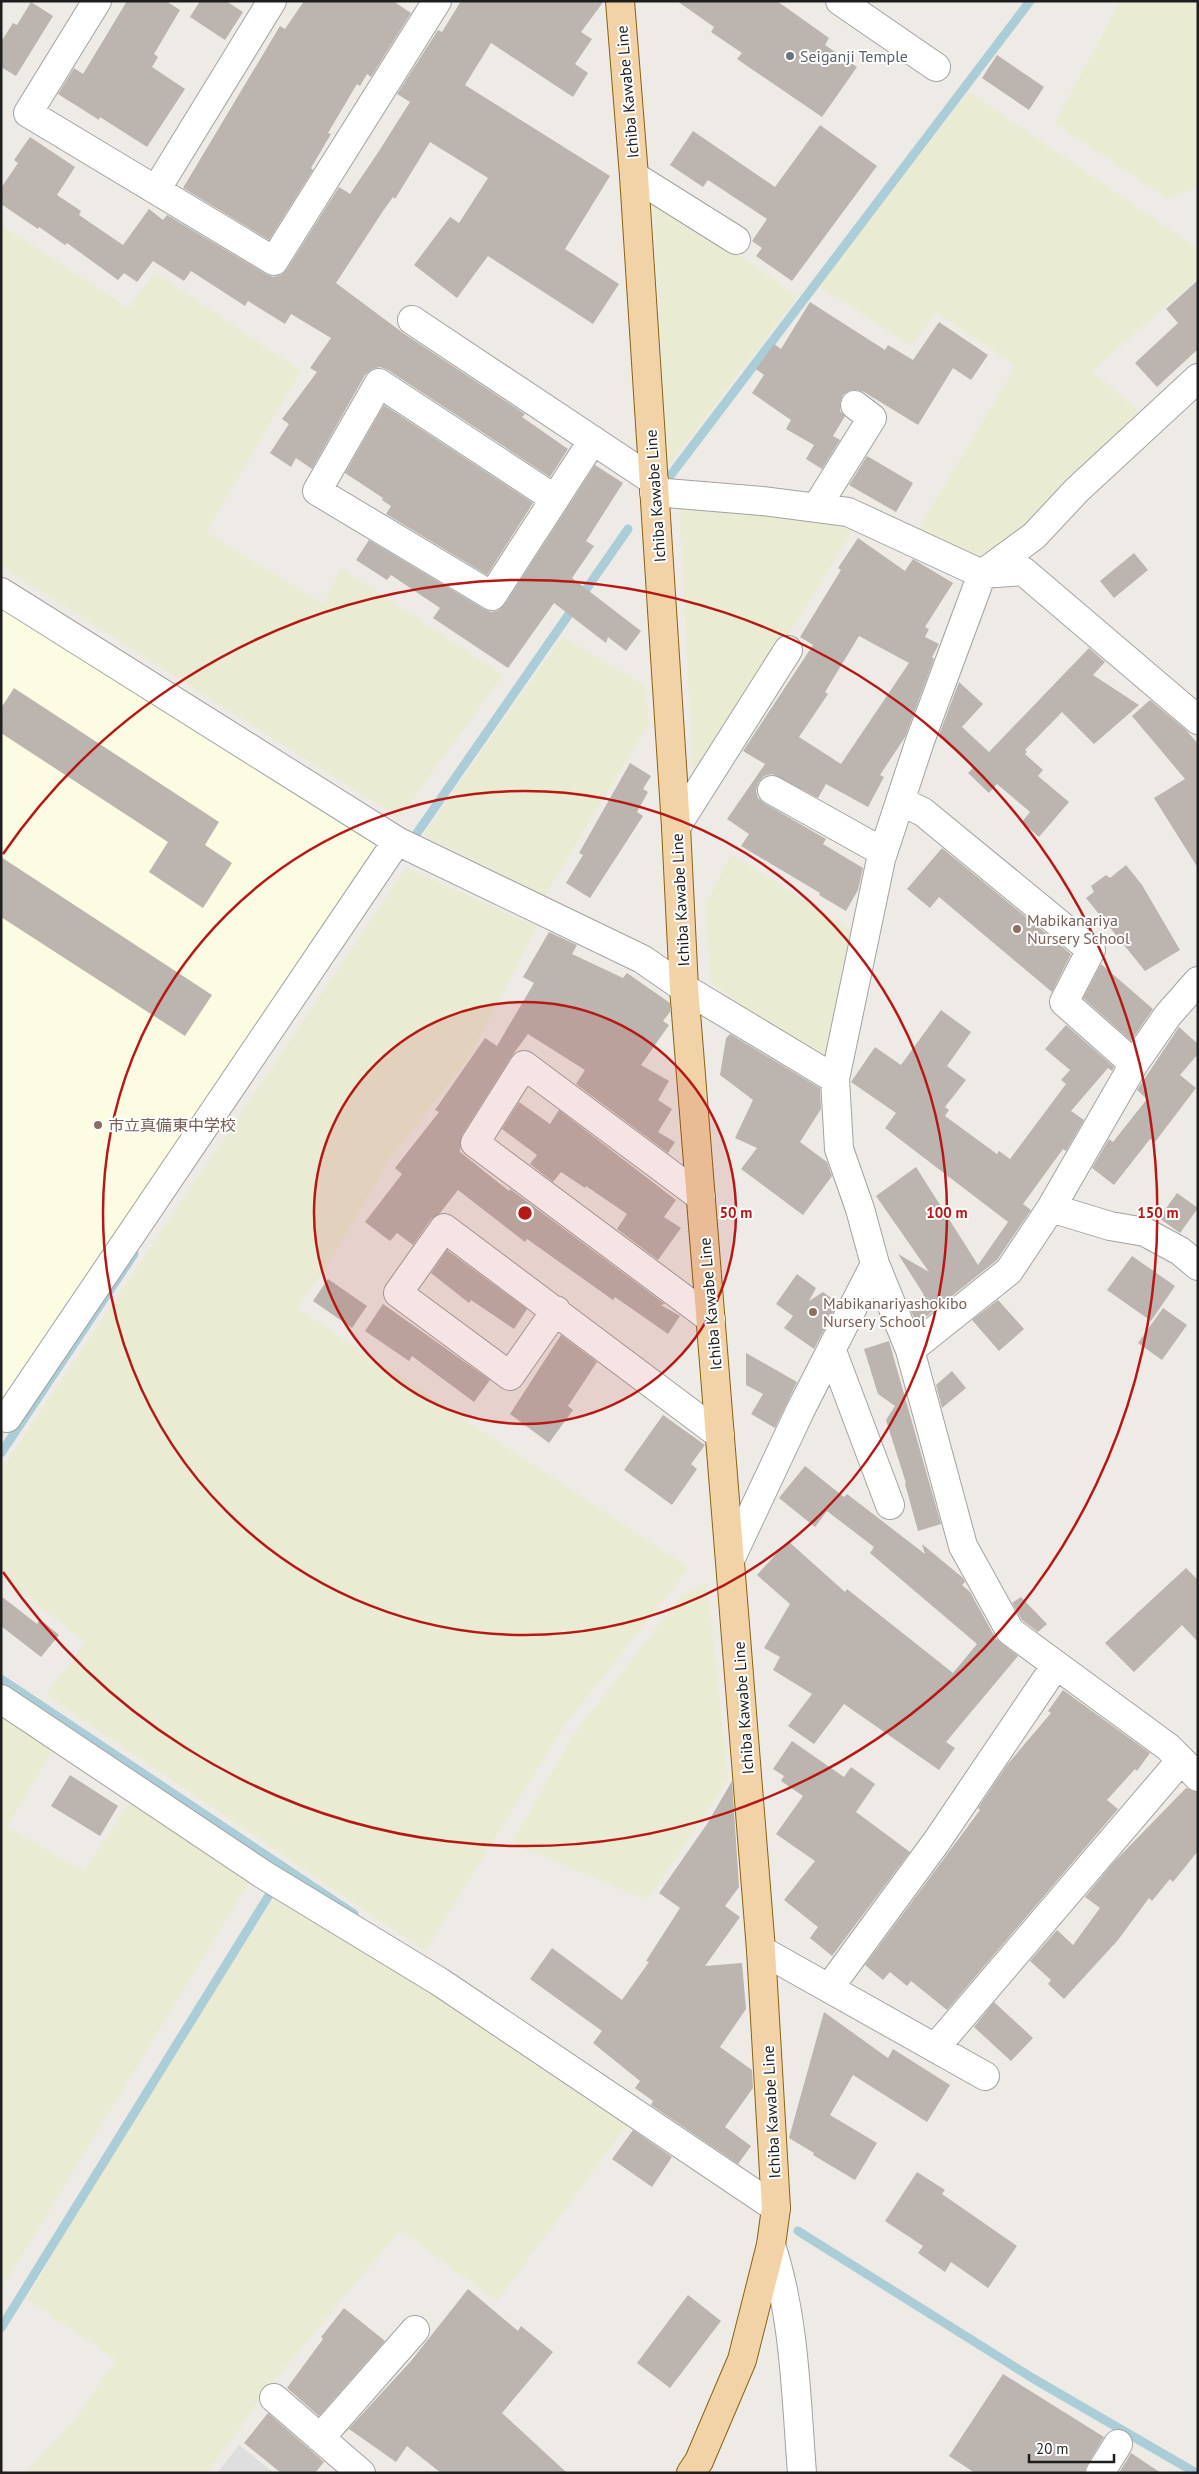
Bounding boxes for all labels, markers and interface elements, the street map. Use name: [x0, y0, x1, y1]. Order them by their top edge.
street label: Ichiba Kawabe Line: [611, 25, 643, 159]
place label: Seiganji Temple: [800, 46, 908, 66]
marker: Seiganji Temple: [784, 50, 796, 62]
street label: Ichiba Kawabe Line: [640, 429, 670, 563]
street label: Ichiba Kawabe Line: [667, 833, 693, 967]
place label: Mabikanariya Nursery School: [1027, 910, 1130, 948]
marker: Mabikanariya Nursery School: [1011, 923, 1023, 935]
place label: 市立真備東中学校: [108, 1115, 236, 1135]
marker: 市立真備東中学校: [92, 1119, 104, 1131]
text: 50 m: [720, 1203, 752, 1222]
text: 100 m: [926, 1203, 968, 1222]
text: 150 m: [1137, 1203, 1179, 1222]
centre of rings: [516, 1204, 534, 1222]
street label: Ichiba Kawabe Line: [694, 1237, 726, 1371]
place label: Mabikanariyashokibo Nursery School: [823, 1293, 967, 1331]
marker: Mabikanariyashokibo Nursery School: [807, 1306, 819, 1318]
street label: Ichiba Kawabe Line: [728, 1641, 758, 1775]
street label: Ichiba Kawabe Line: [758, 2045, 784, 2179]
scale bar: [1029, 2432, 1114, 2464]
text: 20 m: [1036, 2439, 1069, 2458]

